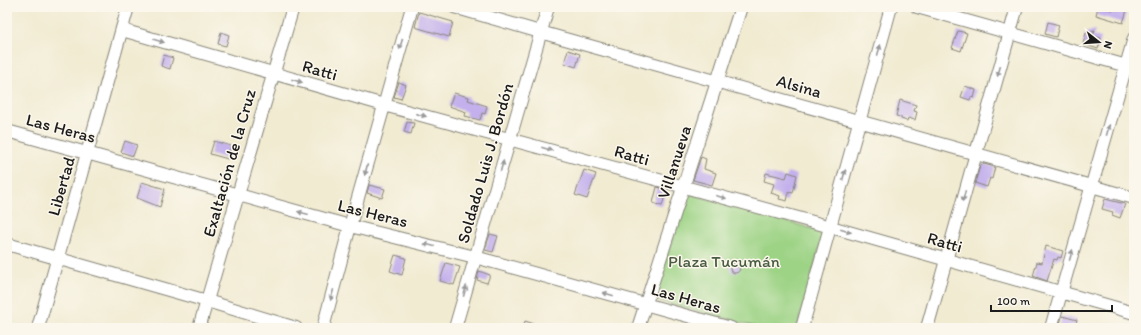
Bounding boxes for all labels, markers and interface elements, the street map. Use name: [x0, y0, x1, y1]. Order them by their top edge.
north arrow: [1079, 22, 1119, 62]
one-way arrow: [153, 38, 165, 44]
one-way arrow: [398, 39, 404, 51]
text: N: [1101, 39, 1115, 50]
one-way arrow: [876, 44, 882, 56]
street label: Ratti: [300, 55, 340, 85]
one-way arrow: [996, 65, 1002, 77]
street label: Alsina: [774, 70, 824, 102]
one-way arrow: [292, 78, 304, 84]
street label: Soldado Luis J. Bordón: [453, 80, 518, 245]
street label: Exaltación de la Cruz: [198, 87, 260, 239]
street label: Las Heras: [24, 109, 98, 147]
one-way arrow: [416, 112, 428, 118]
street label: Villanueva: [653, 123, 695, 201]
one-way arrow: [1105, 124, 1111, 136]
street label: Ratti: [612, 140, 652, 170]
one-way arrow: [541, 146, 553, 152]
street label: Libertad: [43, 153, 79, 218]
one-way arrow: [499, 159, 505, 171]
one-way arrow: [363, 164, 369, 176]
one-way arrow: [842, 169, 848, 182]
one-way arrow: [961, 190, 967, 202]
street label: Las Heras: [336, 195, 410, 231]
one-way arrow: [715, 195, 727, 201]
one-way arrow: [297, 209, 309, 215]
street label: Ratti: [925, 227, 965, 257]
one-way arrow: [841, 228, 853, 234]
one-way arrow: [423, 242, 435, 248]
one-way arrow: [1068, 248, 1074, 260]
park label: Plaza Tucumán: [668, 251, 780, 271]
street label: Las Heras: [649, 279, 723, 317]
one-way arrow: [463, 284, 469, 297]
scale bar: [991, 287, 1112, 313]
one-way arrow: [329, 289, 335, 301]
one-way arrow: [602, 291, 614, 297]
text: 100 m: [997, 294, 1030, 308]

